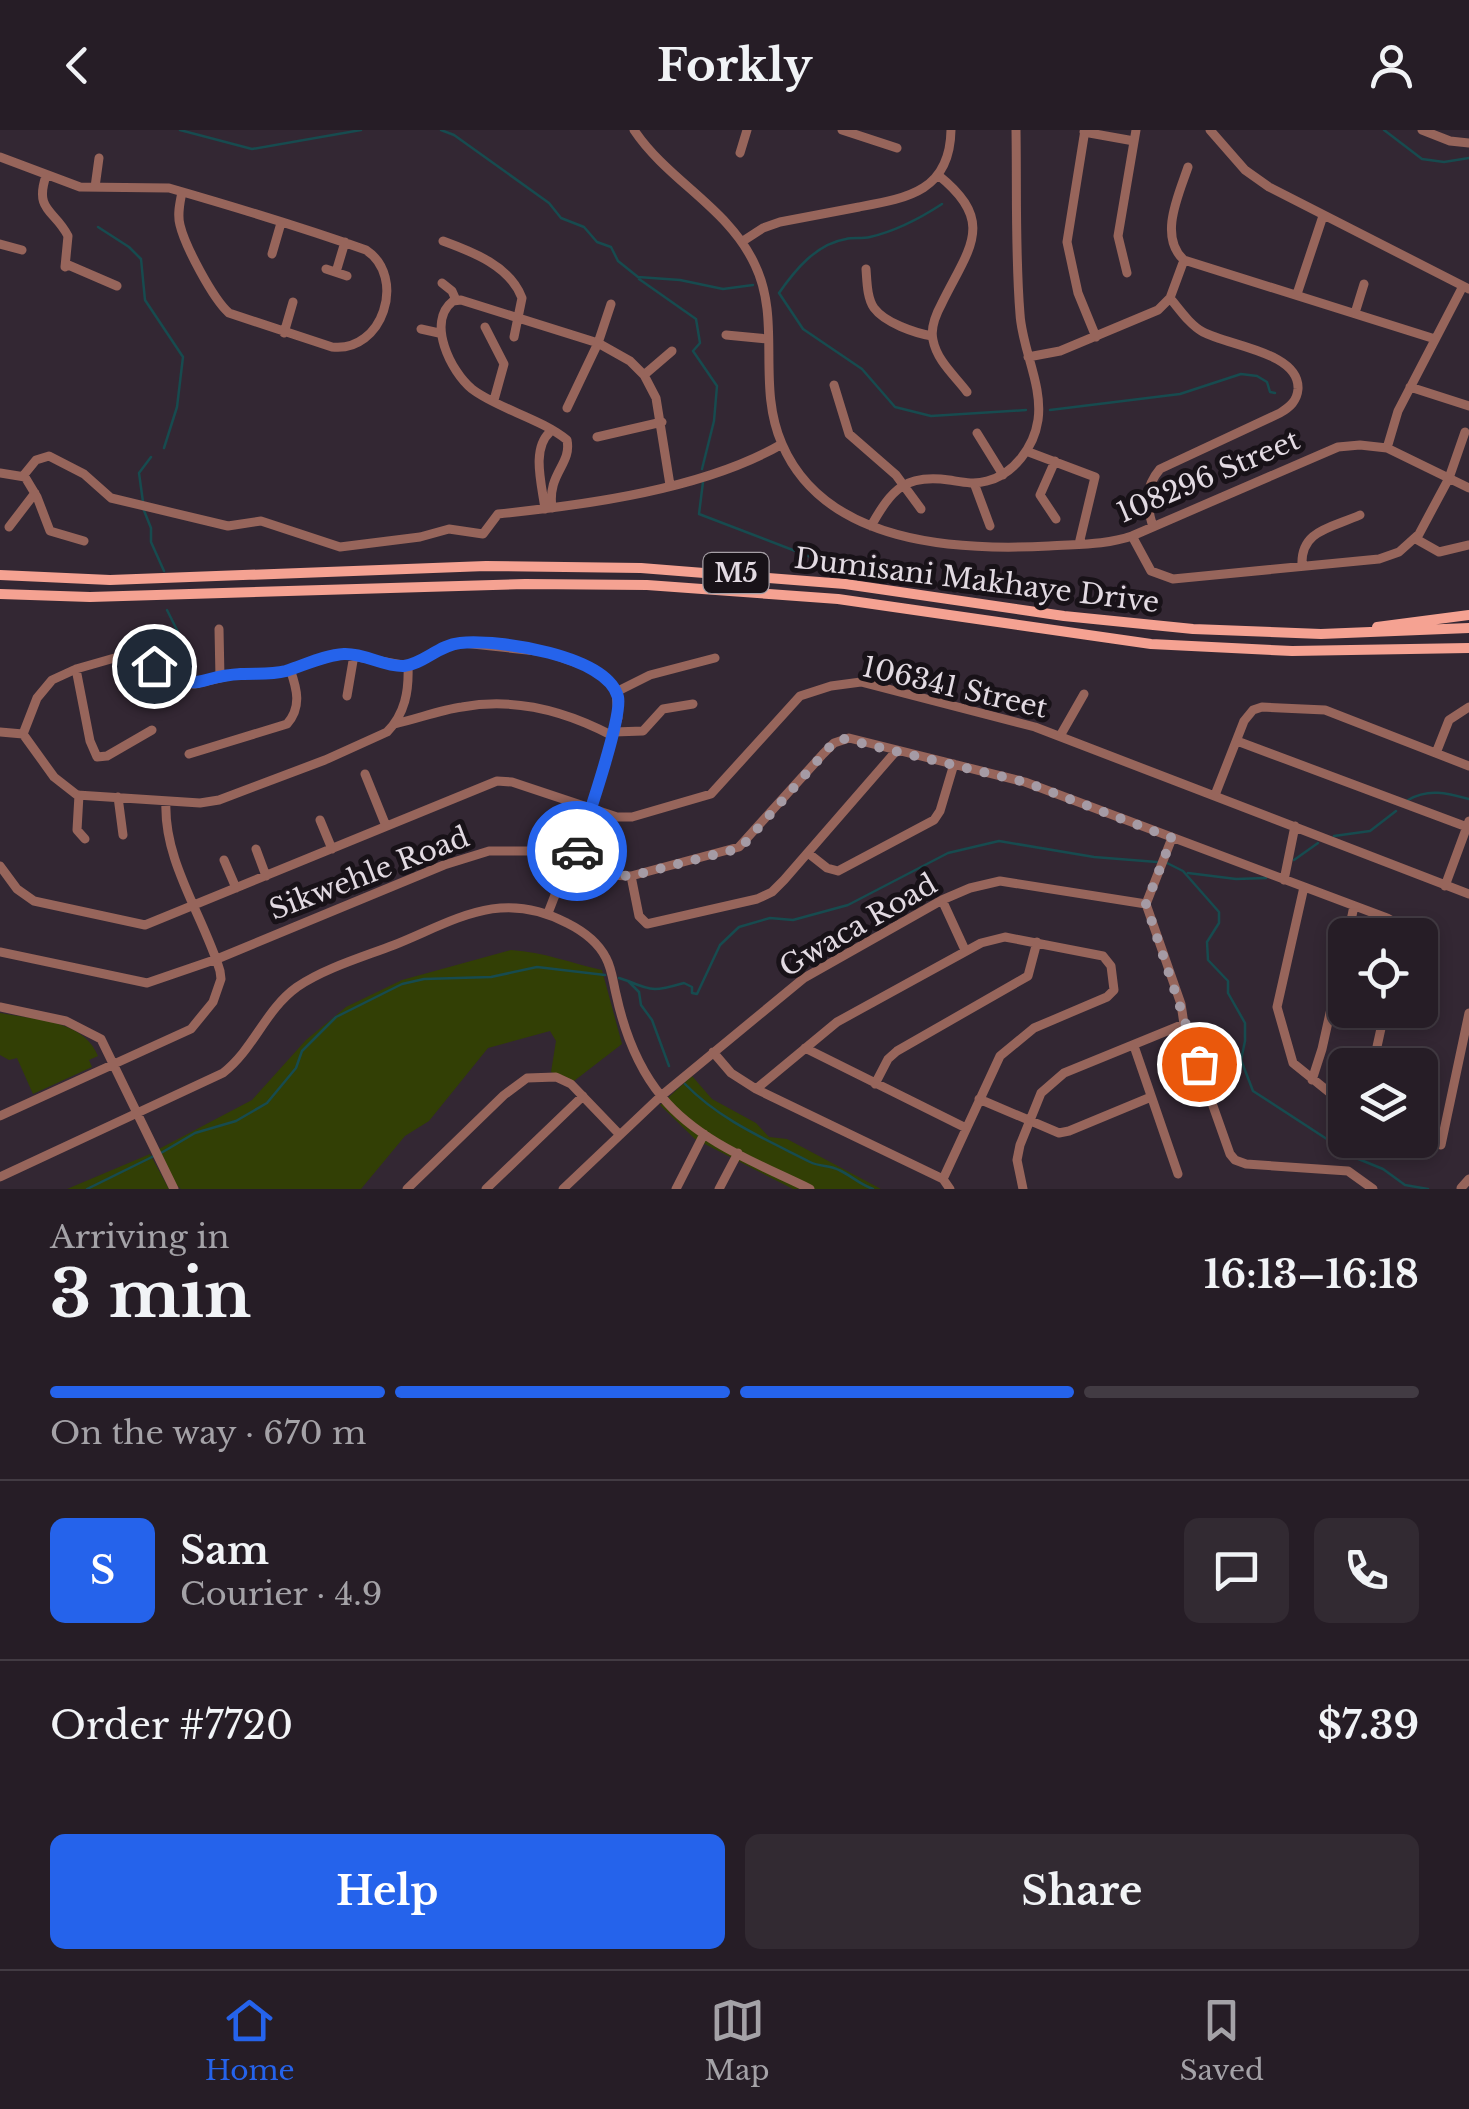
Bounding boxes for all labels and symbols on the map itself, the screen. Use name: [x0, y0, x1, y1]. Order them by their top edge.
street label: 108296 Street: [1112, 422, 1305, 531]
street label: Dumisani Makhaye Drive: [793, 541, 1161, 620]
road number: M5: [704, 553, 768, 593]
pin: [112, 624, 197, 709]
street label: 106341 Street: [859, 649, 1051, 726]
courier: [527, 801, 627, 901]
street label: Sikwehle Road: [264, 819, 474, 928]
street label: Gwaca Road: [773, 866, 943, 985]
pin: [1157, 1022, 1242, 1107]

